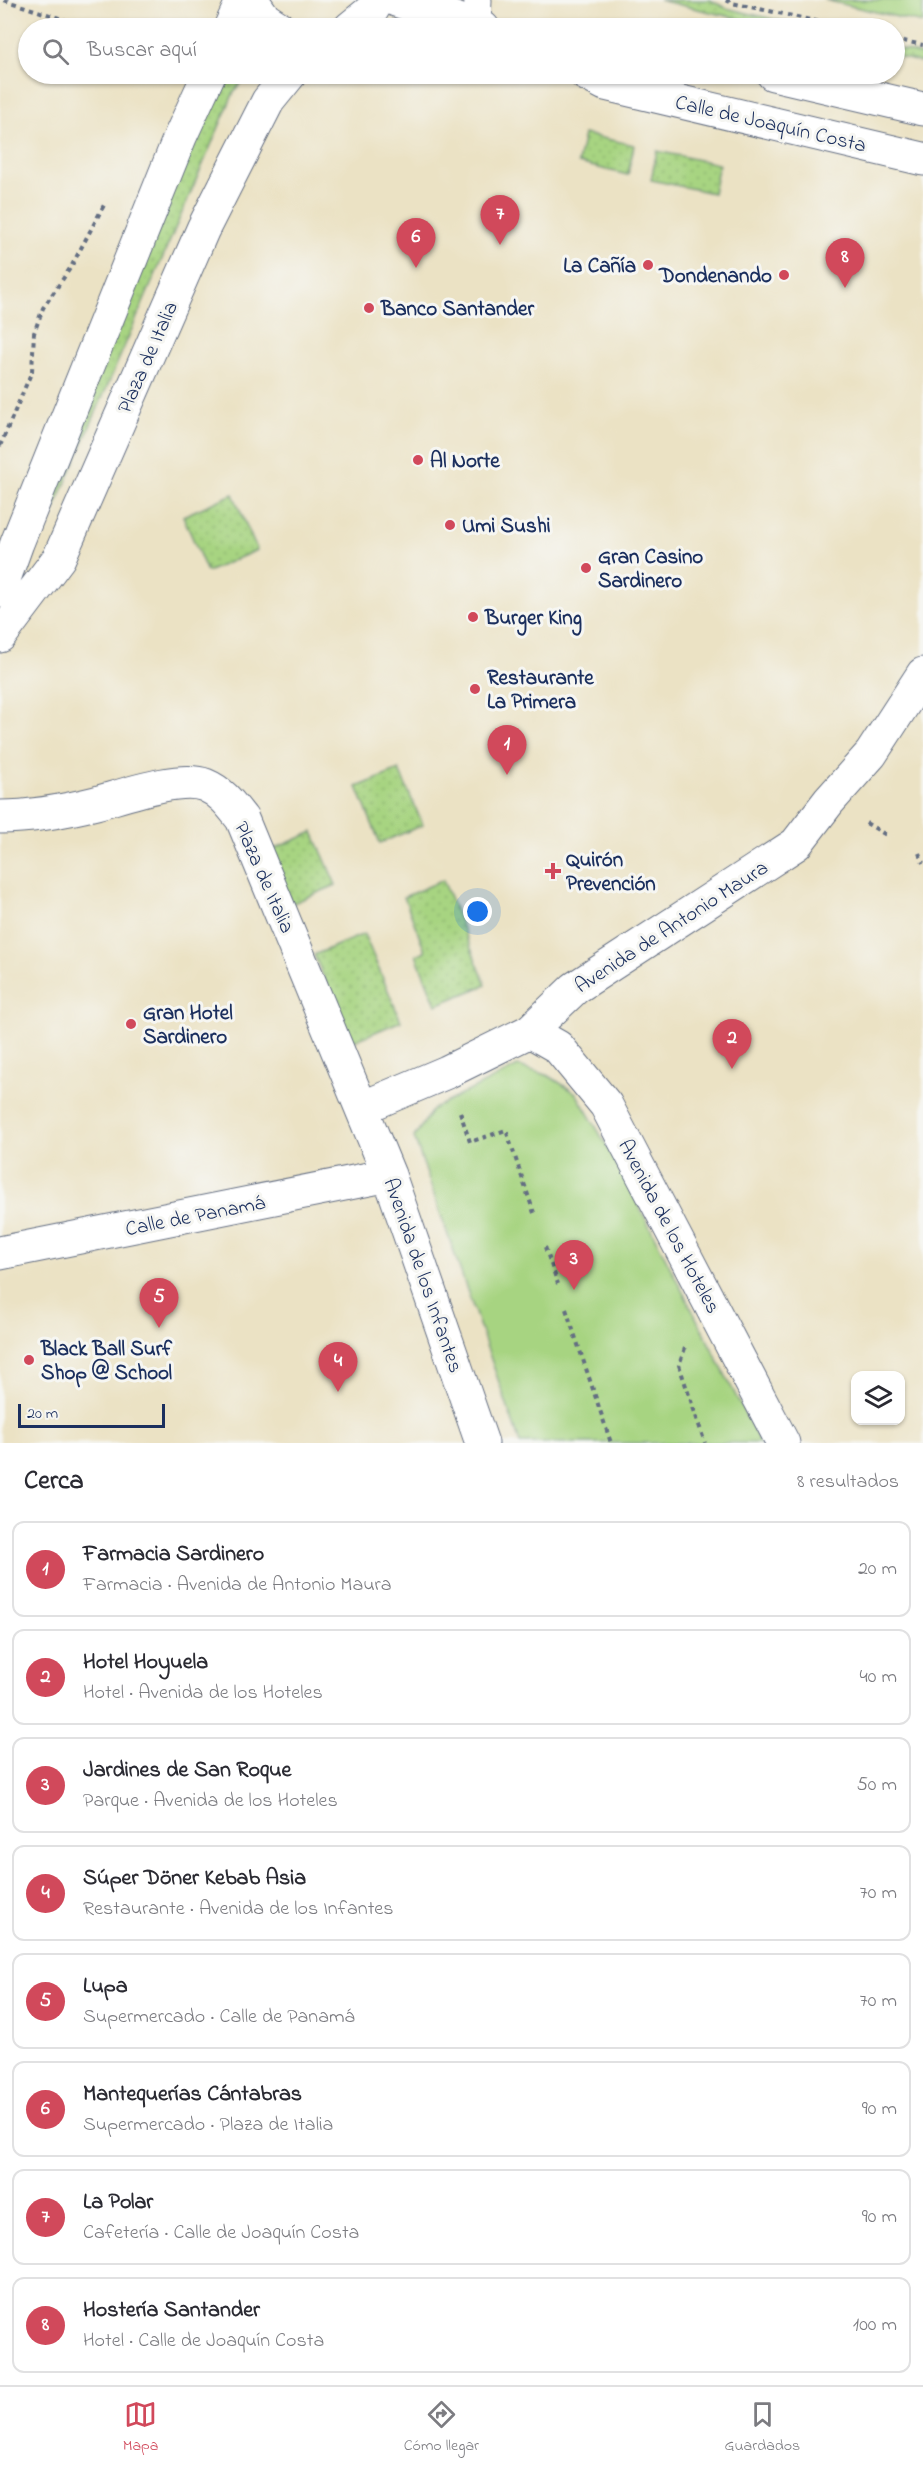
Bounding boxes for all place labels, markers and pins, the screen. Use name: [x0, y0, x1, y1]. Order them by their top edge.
pin: 7: [480, 196, 520, 245]
pin: 6: [396, 218, 436, 268]
pin: 8: [826, 238, 864, 288]
place label: La Cañía: [563, 252, 636, 282]
marker: La Cañía: [641, 258, 655, 272]
place label: Dondenando: [658, 262, 772, 292]
marker: Dondenando: [777, 268, 791, 282]
place label: Banco Santander: [380, 295, 534, 325]
marker: Banco Santander: [362, 301, 376, 315]
place label: Al Norte: [430, 447, 500, 477]
marker: Al Norte: [411, 453, 425, 467]
place label: Umi Sushi: [462, 512, 551, 542]
marker: Umi Sushi: [443, 518, 457, 532]
place label: Gran Casino Sardinero: [598, 543, 703, 597]
marker: Gran Casino Sardinero: [579, 561, 593, 575]
place label: Burger King: [484, 604, 582, 636]
marker: Burger King: [466, 610, 480, 624]
place label: Restaurante La Primera: [487, 664, 594, 718]
marker: Restaurante La Primera: [468, 682, 482, 696]
pin: 1: [488, 726, 526, 775]
place label: Quirón Prevención: [566, 846, 656, 900]
marker: Quirón Prevención: [544, 862, 562, 880]
place label: Gran Hotel Sardinero: [143, 999, 233, 1053]
marker: Gran Hotel Sardinero: [124, 1017, 138, 1031]
pin: 2: [712, 1020, 752, 1069]
pin: 3: [554, 1240, 594, 1290]
pin: 5: [140, 1278, 178, 1328]
place label: Black Ball Surf Shop @ School: [40, 1335, 173, 1389]
pin: 4: [318, 1342, 358, 1392]
marker: Black Ball Surf Shop @ School: [22, 1353, 36, 1367]

